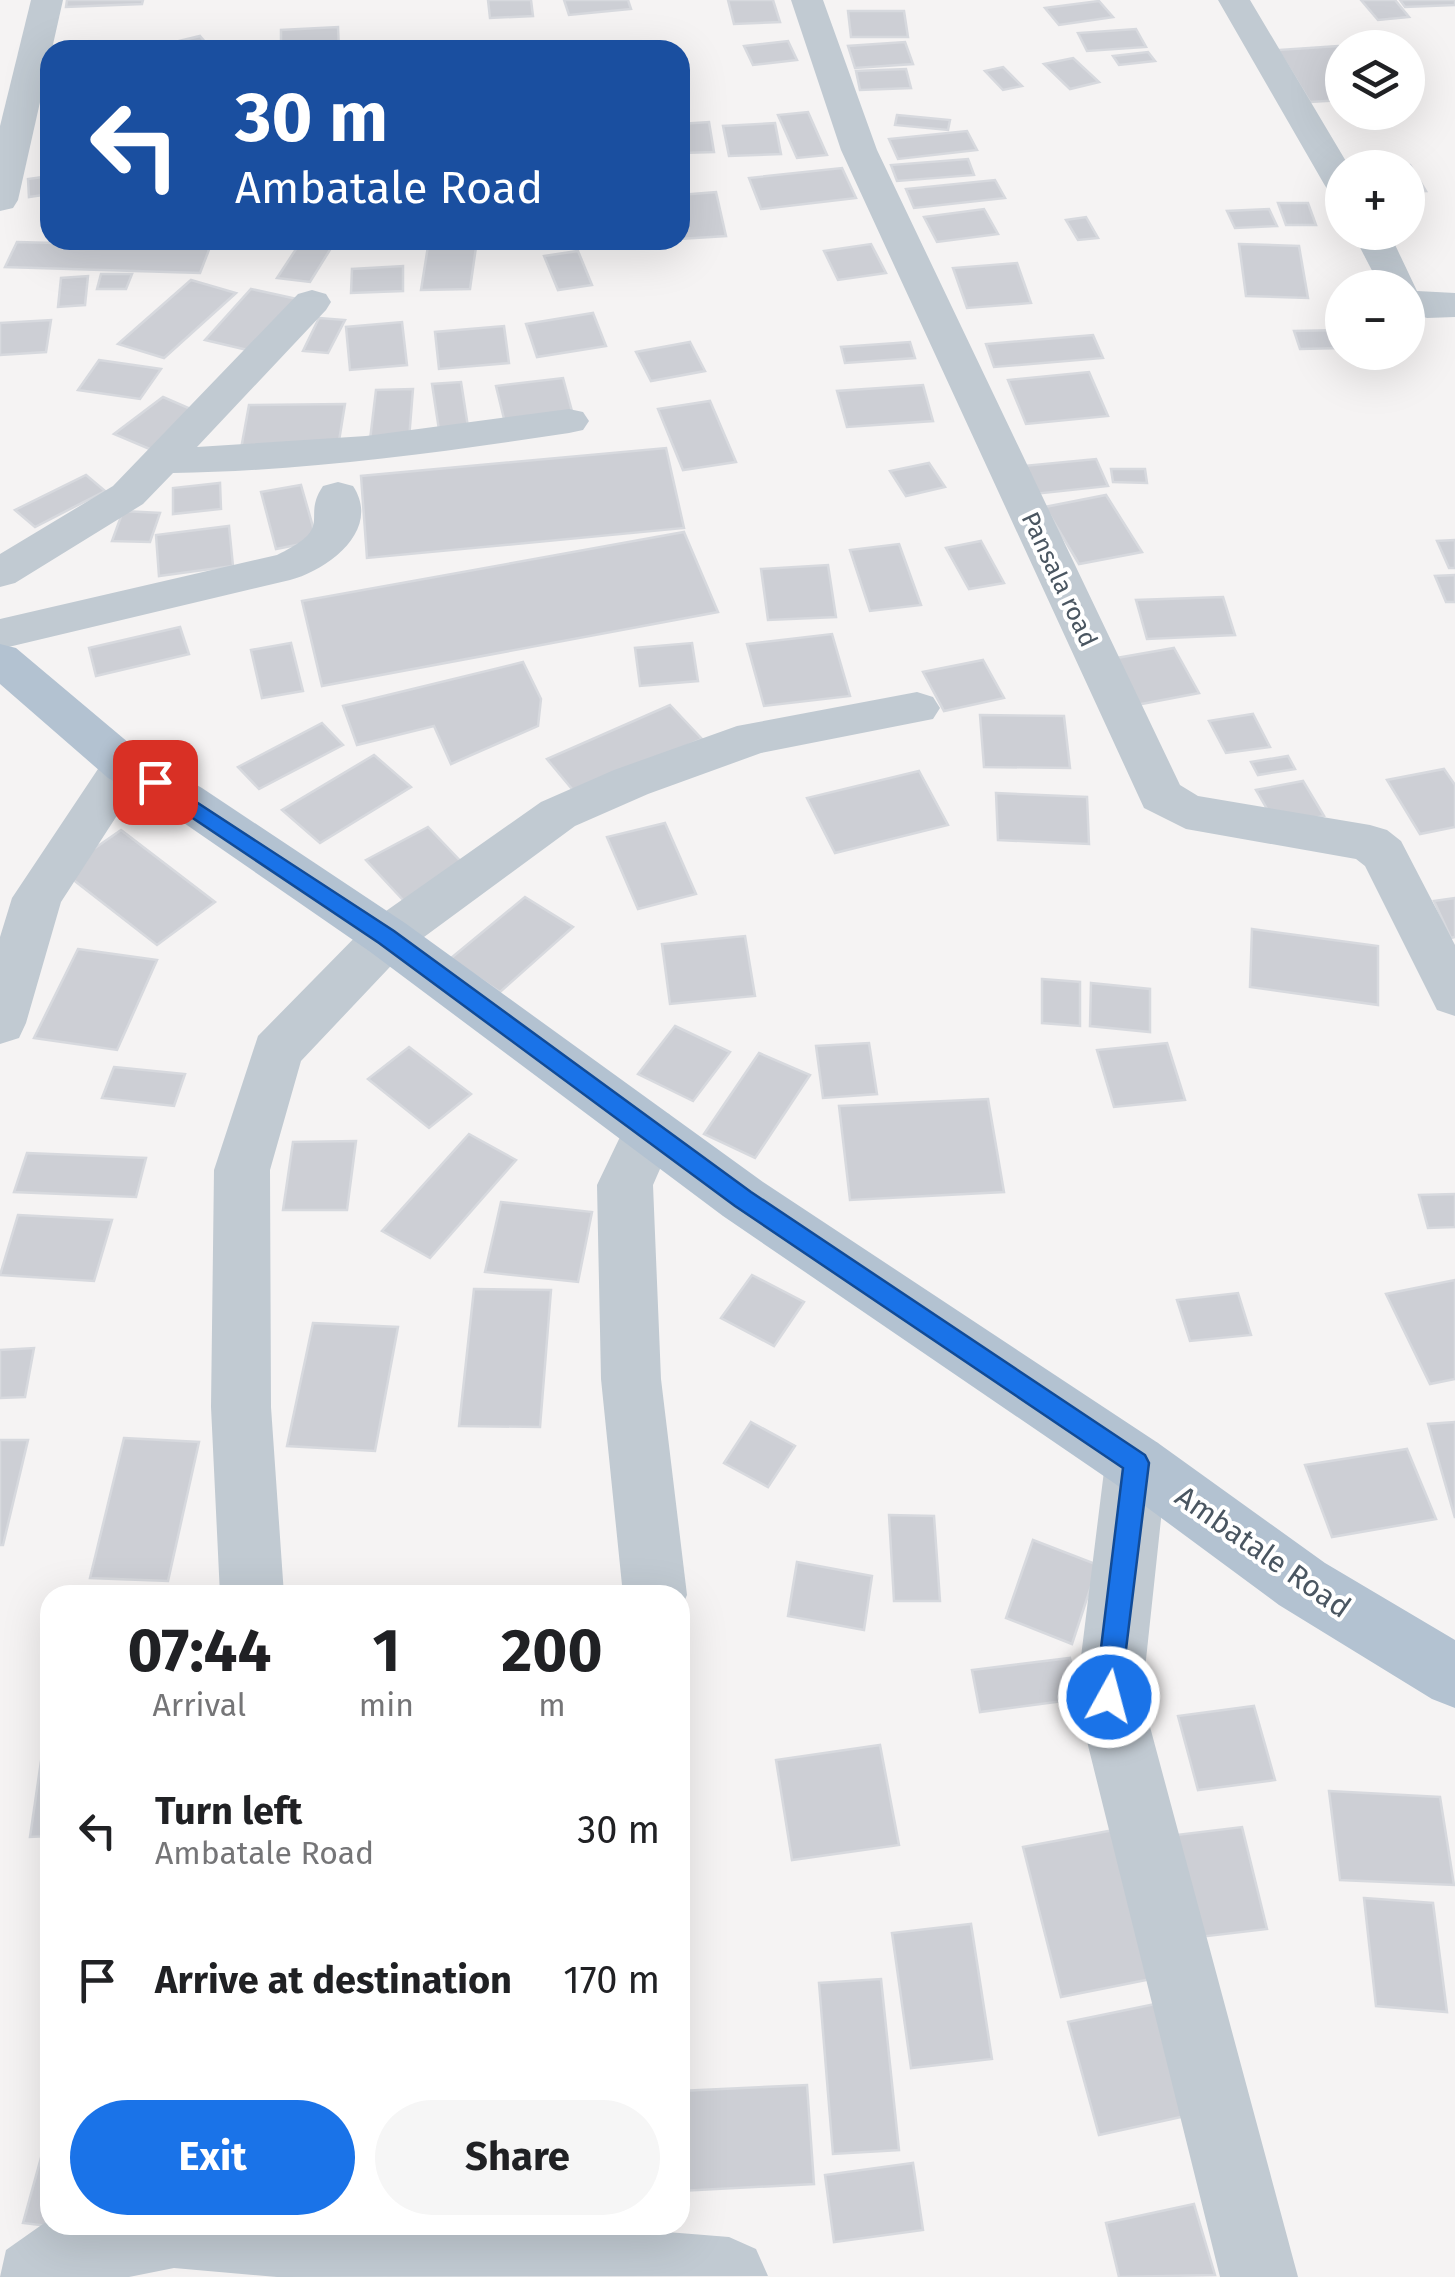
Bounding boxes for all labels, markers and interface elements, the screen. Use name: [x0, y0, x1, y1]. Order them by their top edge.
map controls: [1325, 30, 1425, 370]
button: layers: [1325, 30, 1425, 130]
text: 30 m: [235, 76, 388, 160]
icon: left: [70, 80, 200, 210]
button: +: [1325, 150, 1425, 250]
text: Ambatale Road: [235, 161, 543, 215]
button: −: [1325, 270, 1425, 370]
street label: Pansala road: [1015, 507, 1103, 652]
pin: [113, 740, 198, 825]
icon: arrive: [128, 755, 183, 810]
street label: Ambatale Road: [1169, 1478, 1357, 1626]
text: 07:44: [127, 1615, 271, 1687]
text: 1: [372, 1615, 400, 1687]
text: 200: [501, 1615, 603, 1687]
position arrow: [1057, 1645, 1161, 1749]
text: Arrival: [152, 1686, 246, 1724]
text: min: [359, 1686, 414, 1724]
text: m: [538, 1686, 566, 1724]
text: Turn left: [155, 1788, 302, 1834]
icon: left: [70, 1803, 125, 1858]
text: 30 m: [577, 1807, 660, 1853]
text: Ambatale Road: [155, 1834, 374, 1872]
icon: arrive: [70, 1953, 125, 2008]
text: Arrive at destination: [155, 1957, 512, 2003]
text: 170 m: [563, 1957, 660, 2003]
button: Exit: [70, 2100, 355, 2215]
button: Share: [375, 2100, 660, 2215]

